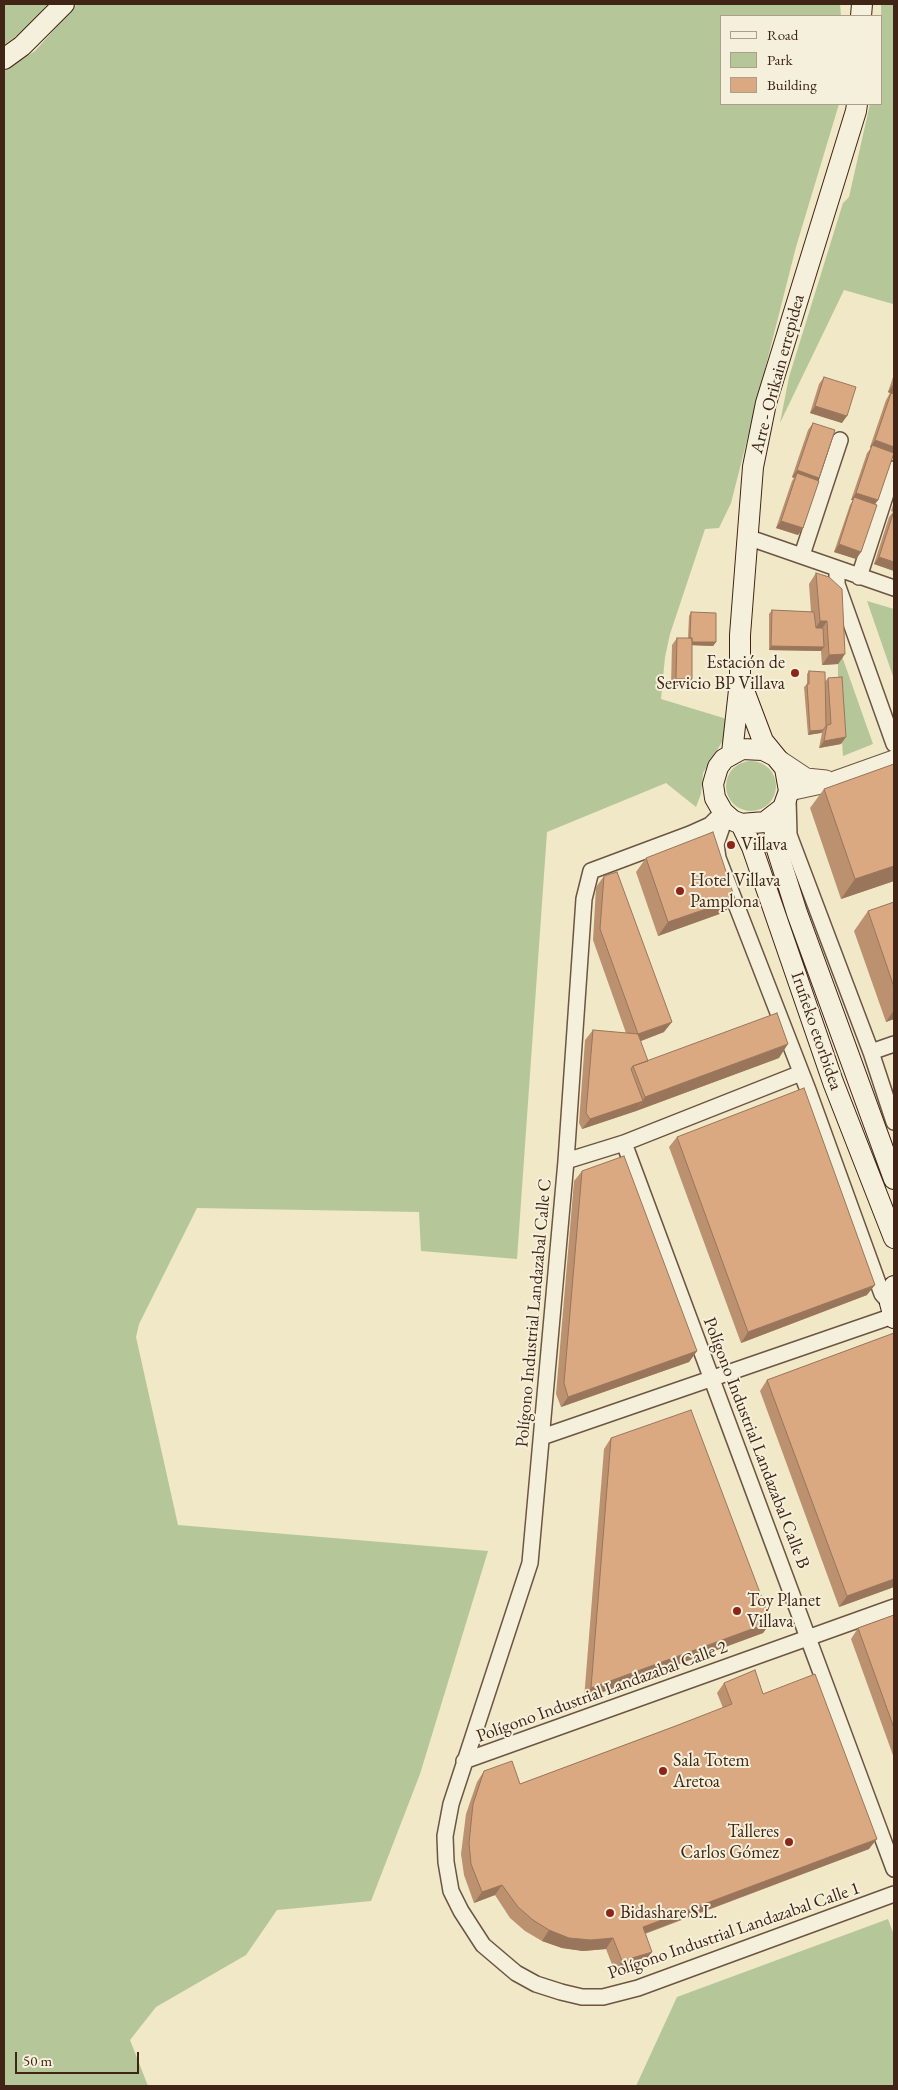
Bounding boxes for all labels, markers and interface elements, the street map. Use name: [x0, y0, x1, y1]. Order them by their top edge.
legend: [720, 15, 883, 105]
text: Road: [767, 25, 798, 44]
text: Park: [767, 50, 793, 69]
text: Building: [767, 75, 817, 94]
street label: Arre - Orikain errepidea: [746, 292, 810, 456]
place label: Estación de Servicio BP Villava: [657, 652, 785, 694]
marker: Estación de Servicio BP Villava: [789, 667, 801, 679]
place label: Villava: [741, 834, 787, 856]
marker: Villava: [725, 839, 737, 851]
place label: Hotel Villava Pamplona: [690, 870, 780, 912]
marker: Hotel Villava Pamplona: [674, 885, 686, 897]
street label: Iruñeko etorbidea: [786, 969, 846, 1093]
street label: Polígono Industrial Landazabal Calle C: [511, 1178, 557, 1448]
street label: Polígono Industrial Landazabal Calle B: [698, 1314, 814, 1572]
place label: Toy Planet Villava: [747, 1590, 821, 1632]
marker: Toy Planet Villava: [731, 1605, 743, 1617]
street label: Polígono Industrial Landazabal Calle 2: [474, 1636, 730, 1748]
place label: Sala Totem Aretoa: [673, 1750, 749, 1792]
marker: Sala Totem Aretoa: [657, 1765, 669, 1777]
place label: Talleres Carlos Gómez: [681, 1821, 779, 1864]
marker: Talleres Carlos Gómez: [783, 1836, 795, 1848]
street label: Polígono Industrial Landazabal Calle 1: [605, 1878, 863, 1984]
place label: Bidashare S.L.: [620, 1902, 717, 1924]
marker: Bidashare S.L.: [604, 1907, 616, 1919]
scale bar: [18, 2042, 141, 2074]
text: 50 m: [23, 2051, 52, 2070]

